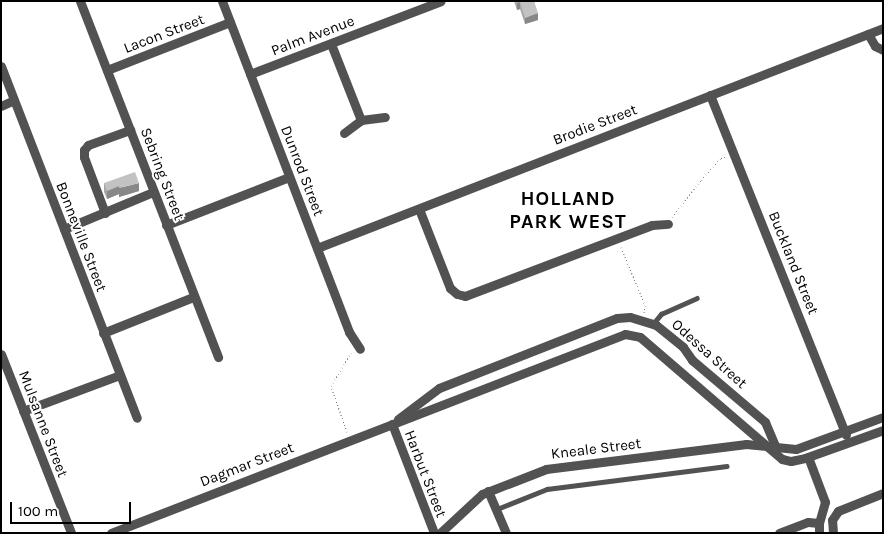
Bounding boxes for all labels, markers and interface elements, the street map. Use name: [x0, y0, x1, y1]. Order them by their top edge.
street label: Lacon Street: [121, 10, 207, 58]
street label: Palm Avenue: [269, 12, 357, 60]
street label: Brodie Street: [550, 101, 640, 149]
street label: Dunrod Street: [277, 123, 327, 219]
street label: Sebring Street: [136, 125, 188, 223]
street label: Bonneville Street: [52, 180, 110, 294]
district label: HOLLAND PARK WEST: [508, 186, 628, 233]
street label: Buckland Street: [764, 209, 822, 317]
street label: Odessa Street: [668, 316, 750, 392]
street label: Mulsanne Street: [14, 368, 72, 480]
street label: Harbut Street: [400, 428, 450, 520]
street label: Kneale Street: [550, 435, 642, 463]
street label: Dagmar Street: [198, 439, 296, 491]
scale bar: [12, 492, 134, 524]
text: 100 m: [18, 502, 58, 520]

